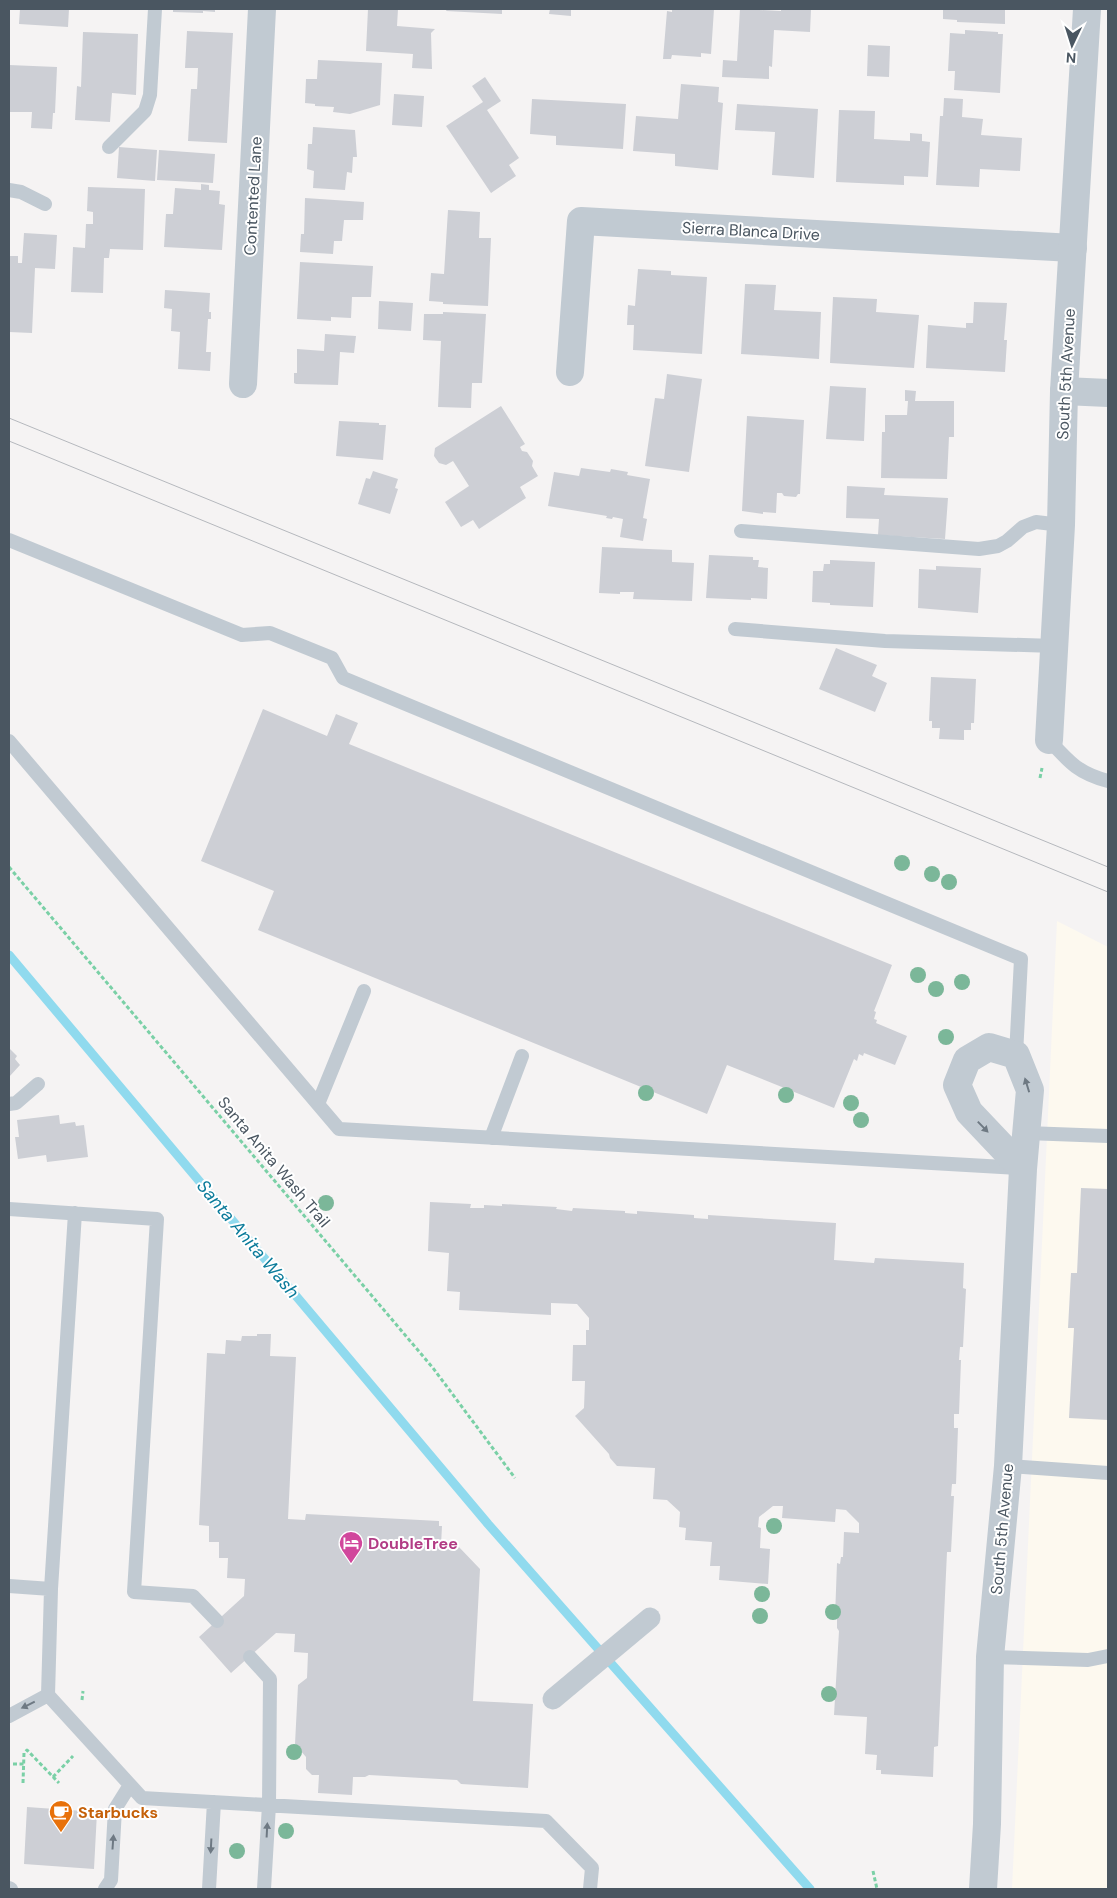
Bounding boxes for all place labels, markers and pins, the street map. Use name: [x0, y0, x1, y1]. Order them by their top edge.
hotel icon: DoubleTree: [338, 1530, 364, 1564]
place label: DoubleTree: [368, 1533, 458, 1554]
cafe icon: Starbucks: [48, 1799, 74, 1833]
place label: Starbucks: [78, 1802, 158, 1823]

